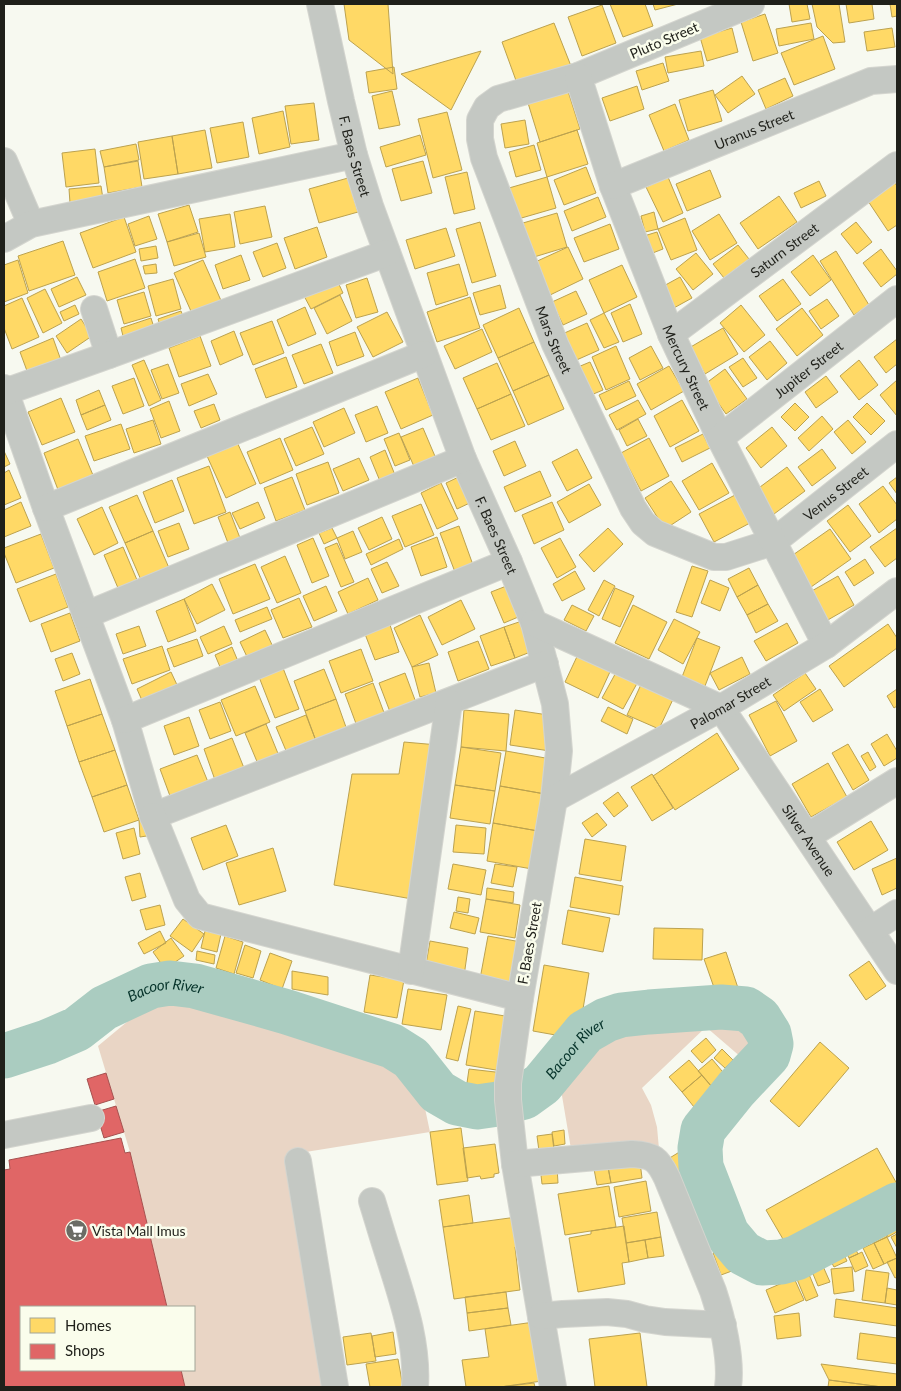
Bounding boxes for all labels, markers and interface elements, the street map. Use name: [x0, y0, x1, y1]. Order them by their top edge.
street label: Pluto Street: [627, 18, 701, 62]
street label: Uranus Street: [712, 105, 796, 152]
street label: F. Baes Street: [336, 114, 375, 198]
street label: Saturn Street: [747, 219, 821, 281]
street label: Mars Street: [533, 303, 576, 376]
street label: Mercury Street: [660, 322, 714, 412]
street label: Jupiter Street: [770, 337, 846, 401]
street label: Venus Street: [799, 462, 871, 524]
street label: F. Baes Street: [472, 493, 521, 576]
street label: Palomar Street: [687, 672, 773, 732]
street label: Silver Avenue: [779, 801, 839, 879]
street label: F. Baes Street: [513, 901, 545, 985]
water label: Bacoor River: [124, 974, 207, 1005]
water label: Bacoor River: [541, 1013, 608, 1082]
supermarket icon: Vista Mall Imus: [64, 1218, 88, 1242]
place label: Vista Mall Imus: [92, 1222, 186, 1239]
legend: [20, 1306, 195, 1371]
text: Homes: [65, 1316, 111, 1334]
text: Shops: [65, 1341, 105, 1359]

